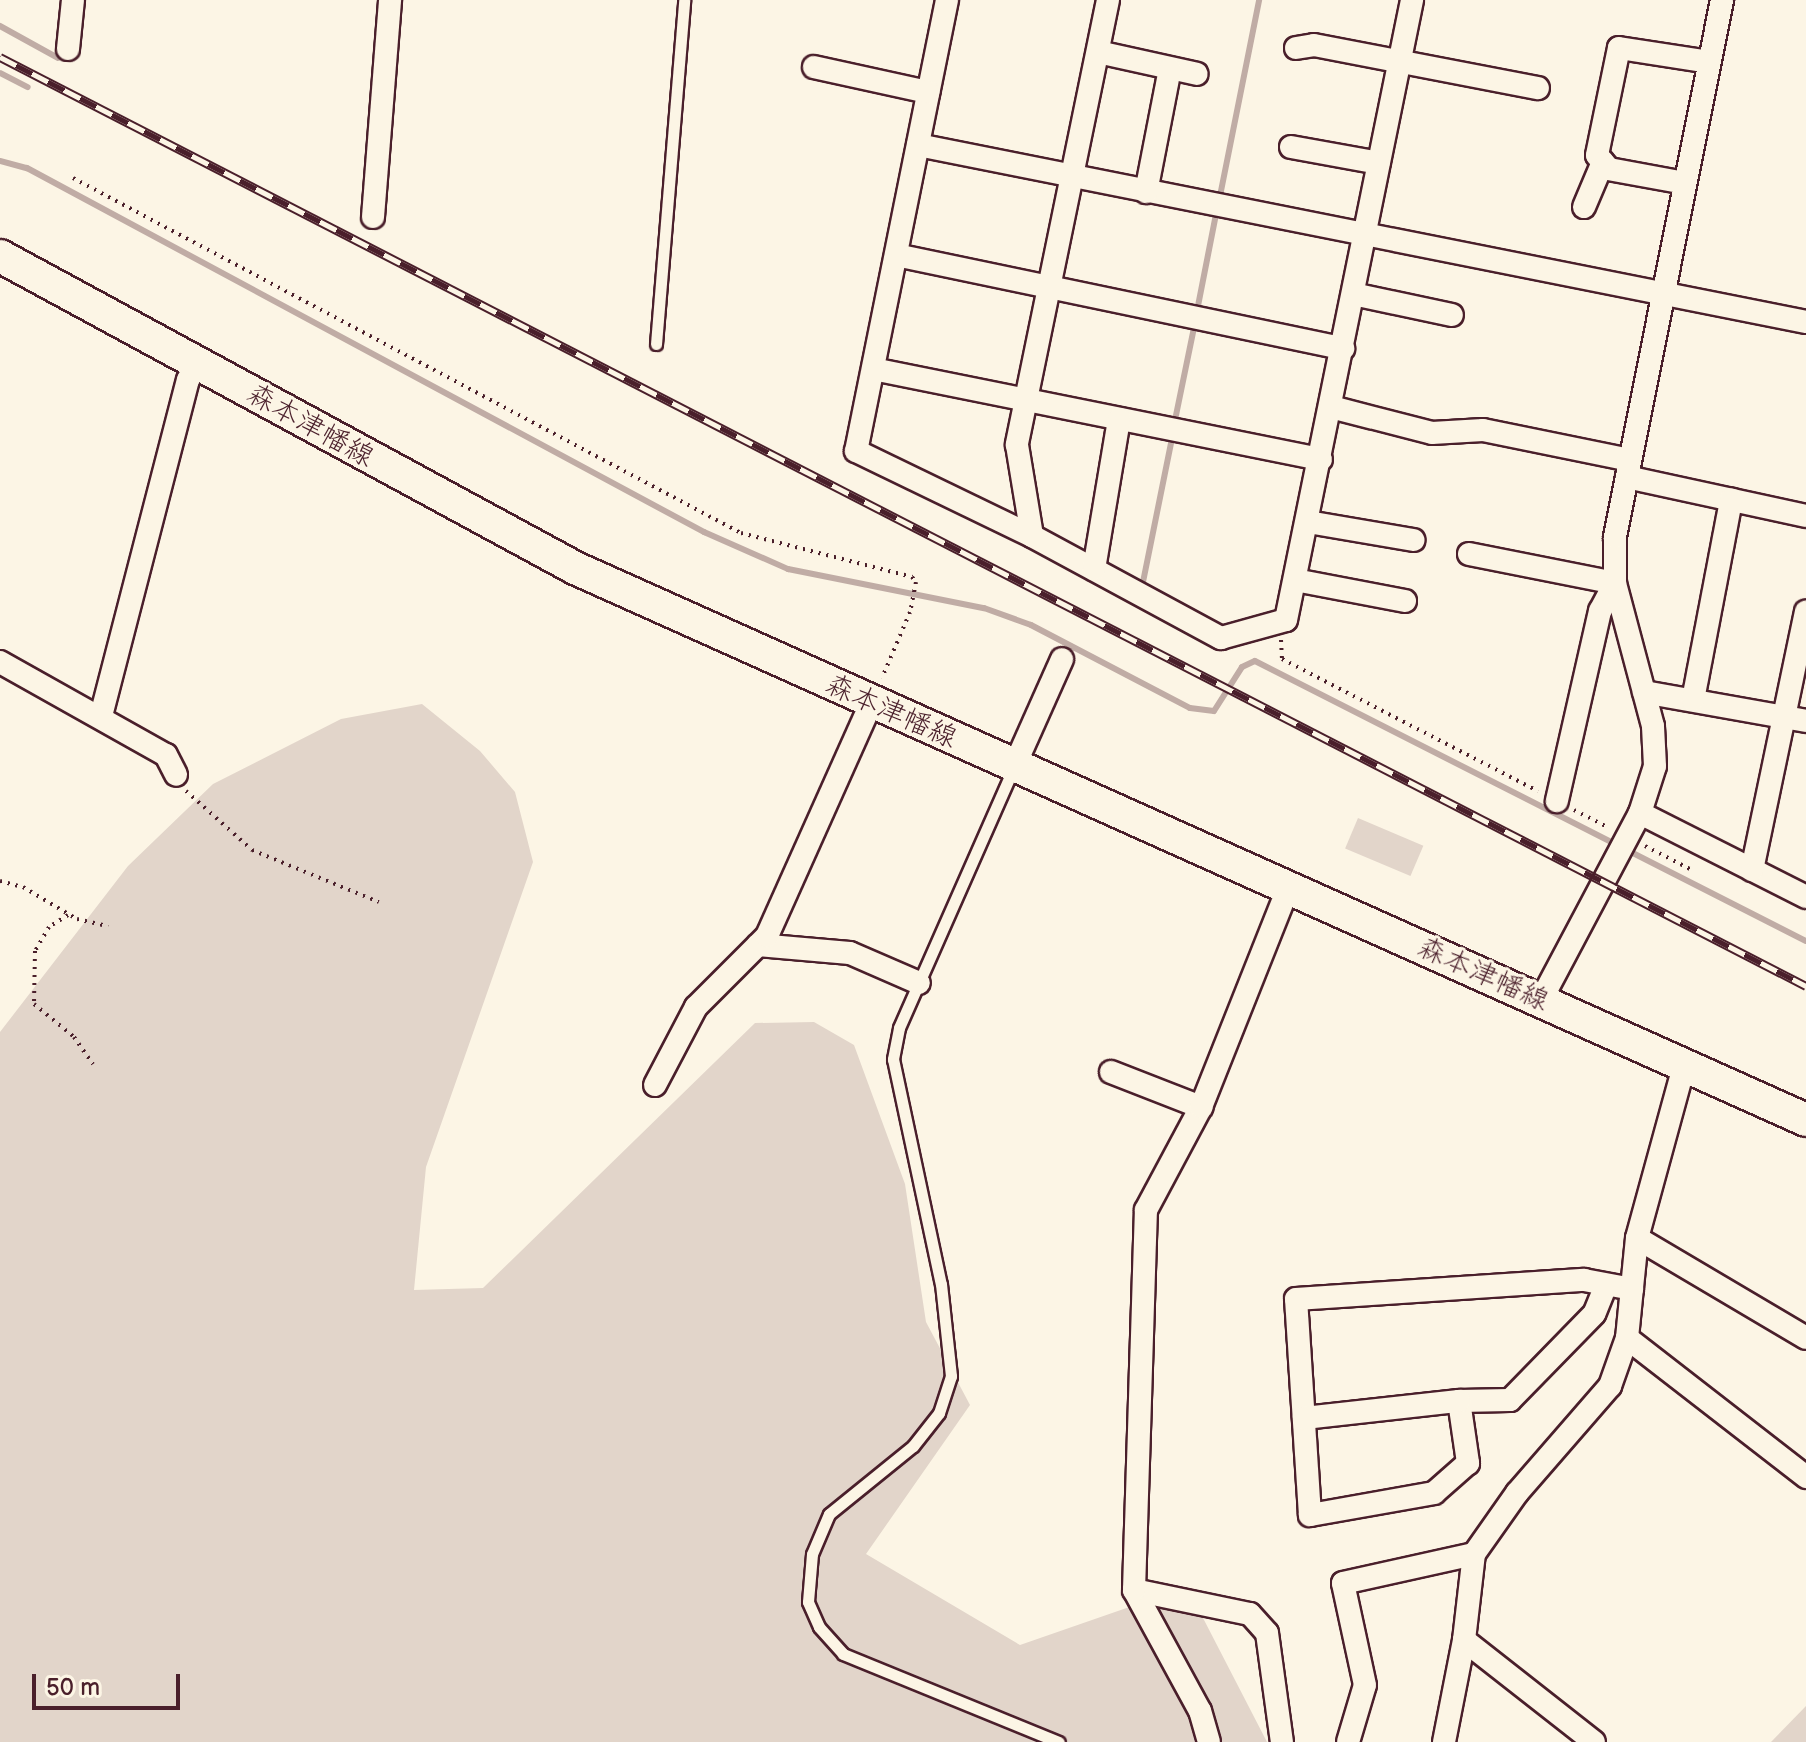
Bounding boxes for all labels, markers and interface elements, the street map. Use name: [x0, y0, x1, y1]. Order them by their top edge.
street label: 森本津幡線: [241, 377, 379, 475]
street label: 森本津幡線: [820, 668, 962, 756]
street label: 森本津幡線: [1412, 931, 1554, 1019]
scale bar: [36, 1658, 184, 1708]
text: 50 m: [46, 1673, 100, 1702]

